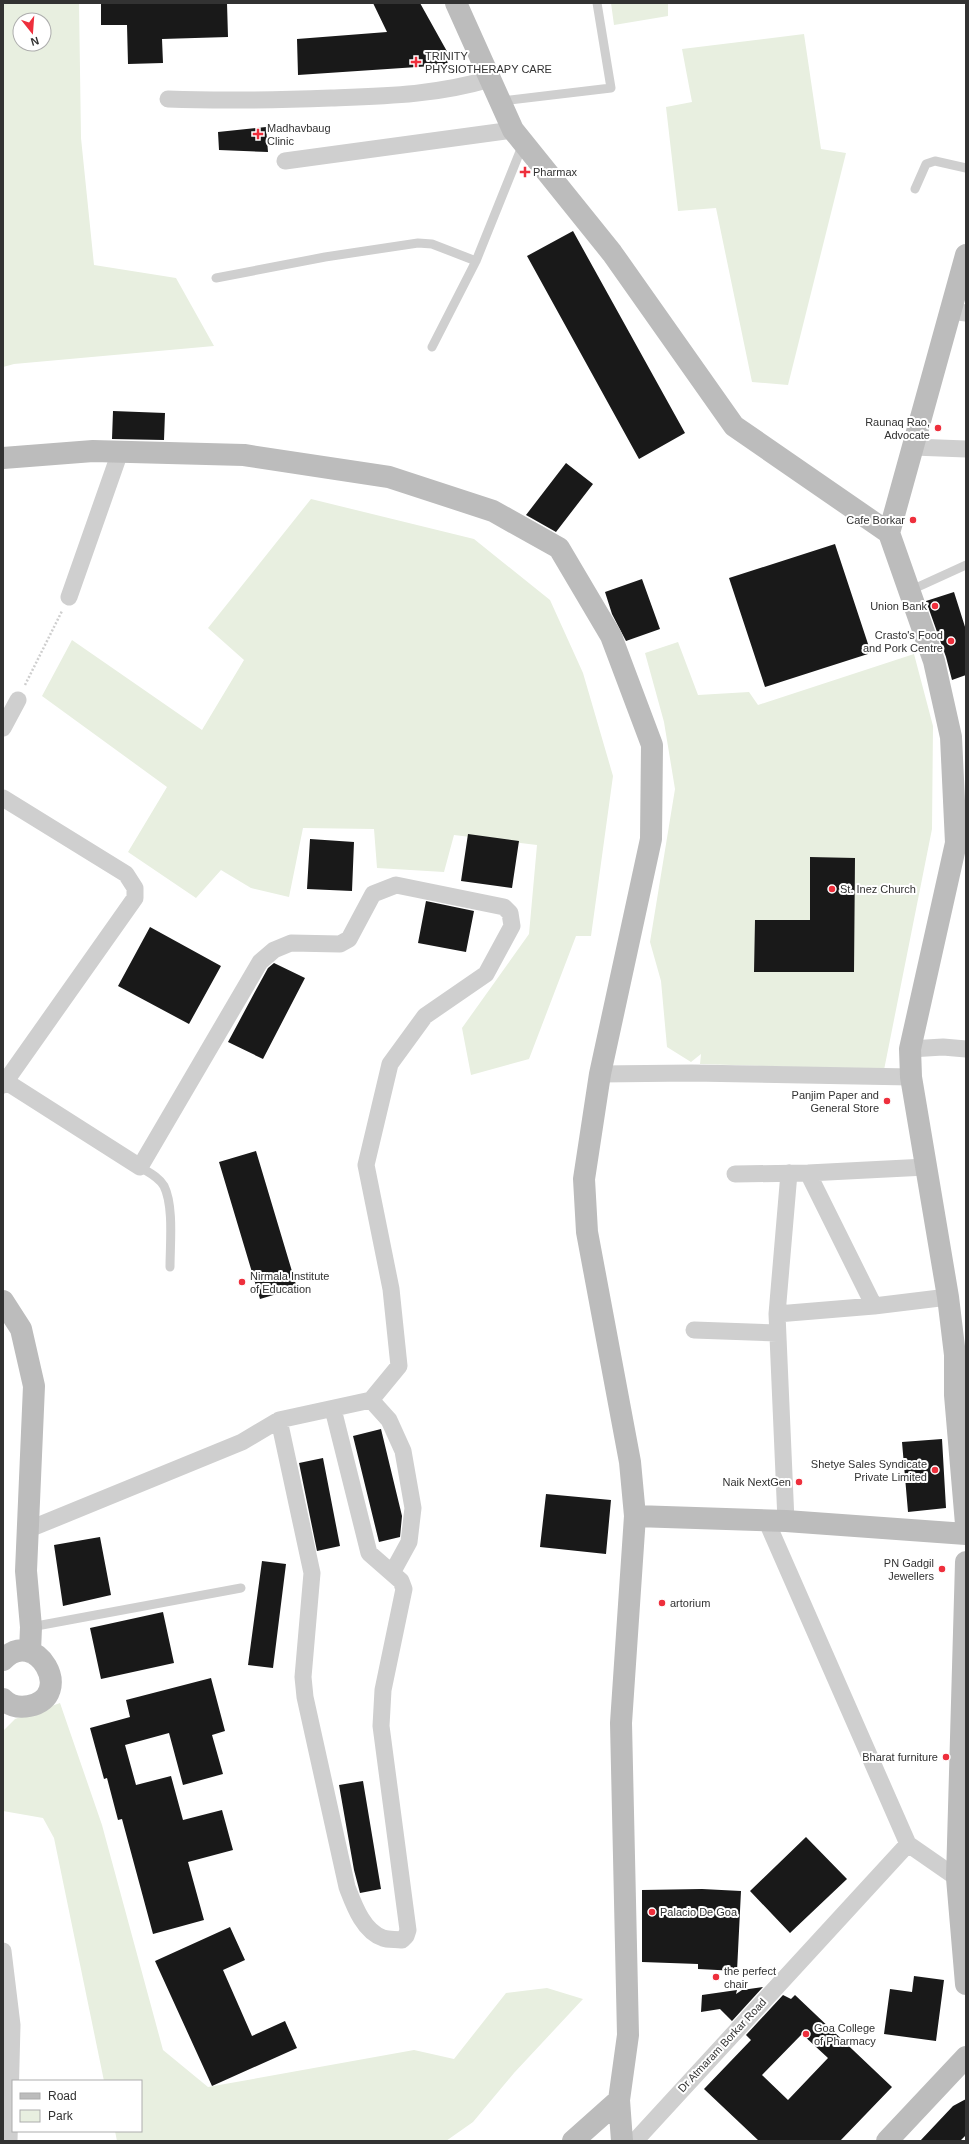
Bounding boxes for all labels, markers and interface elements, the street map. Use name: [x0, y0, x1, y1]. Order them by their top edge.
north arrow: [12, 12, 52, 52]
text: N: [29, 35, 40, 48]
place label: TRINITY PHYSIOTHERAPY CARE: [425, 50, 552, 75]
marker: TRINITY PHYSIOTHERAPY CARE: [410, 56, 422, 68]
place label: Madhavbaug Clinic: [267, 122, 331, 147]
marker: Madhavbaug Clinic: [252, 128, 264, 140]
place label: Pharmax: [533, 166, 578, 178]
marker: Pharmax: [520, 167, 530, 177]
place label: Raunaq Rao, Advocate: [865, 416, 930, 441]
marker: Raunaq Rao, Advocate: [933, 423, 943, 433]
place label: Cafe Borkar: [846, 514, 905, 526]
marker: Cafe Borkar: [908, 515, 918, 525]
place label: Union Bank: [870, 600, 927, 612]
marker: Union Bank: [930, 601, 940, 611]
place label: Crasto's Food and Pork Centre: [863, 629, 943, 654]
marker: Crasto's Food and Pork Centre: [946, 636, 956, 646]
place label: St. Inez Church: [840, 883, 916, 895]
marker: St. Inez Church: [827, 884, 837, 894]
place label: Panjim Paper and General Store: [792, 1089, 879, 1114]
marker: Panjim Paper and General Store: [882, 1096, 892, 1106]
place label: Nirmala Institute of Education: [250, 1270, 329, 1295]
marker: Nirmala Institute of Education: [237, 1277, 247, 1287]
place label: Shetye Sales Syndicate Private Limited: [811, 1458, 927, 1483]
marker: Shetye Sales Syndicate Private Limited: [930, 1465, 940, 1475]
place label: Naik NextGen: [723, 1476, 791, 1488]
marker: Naik NextGen: [794, 1477, 804, 1487]
place label: PN Gadgil Jewellers: [884, 1557, 934, 1582]
marker: PN Gadgil Jewellers: [937, 1564, 947, 1574]
place label: artorium: [670, 1597, 710, 1609]
marker: artorium: [657, 1598, 667, 1608]
place label: Bharat furniture: [862, 1751, 938, 1763]
marker: Bharat furniture: [941, 1752, 951, 1762]
place label: Palacio De Goa: [660, 1906, 738, 1918]
marker: Palacio De Goa: [647, 1907, 657, 1917]
place label: the perfect chair: [724, 1965, 776, 1990]
marker: the perfect chair: [711, 1972, 721, 1982]
street label: Dr Atmaram Borkar Road: [676, 1996, 768, 2094]
place label: Goa College of Pharmacy: [814, 2022, 876, 2047]
marker: Goa College of Pharmacy: [801, 2029, 811, 2039]
legend: [12, 2080, 142, 2132]
text: Road: [48, 2089, 77, 2103]
text: Park: [48, 2109, 74, 2123]

